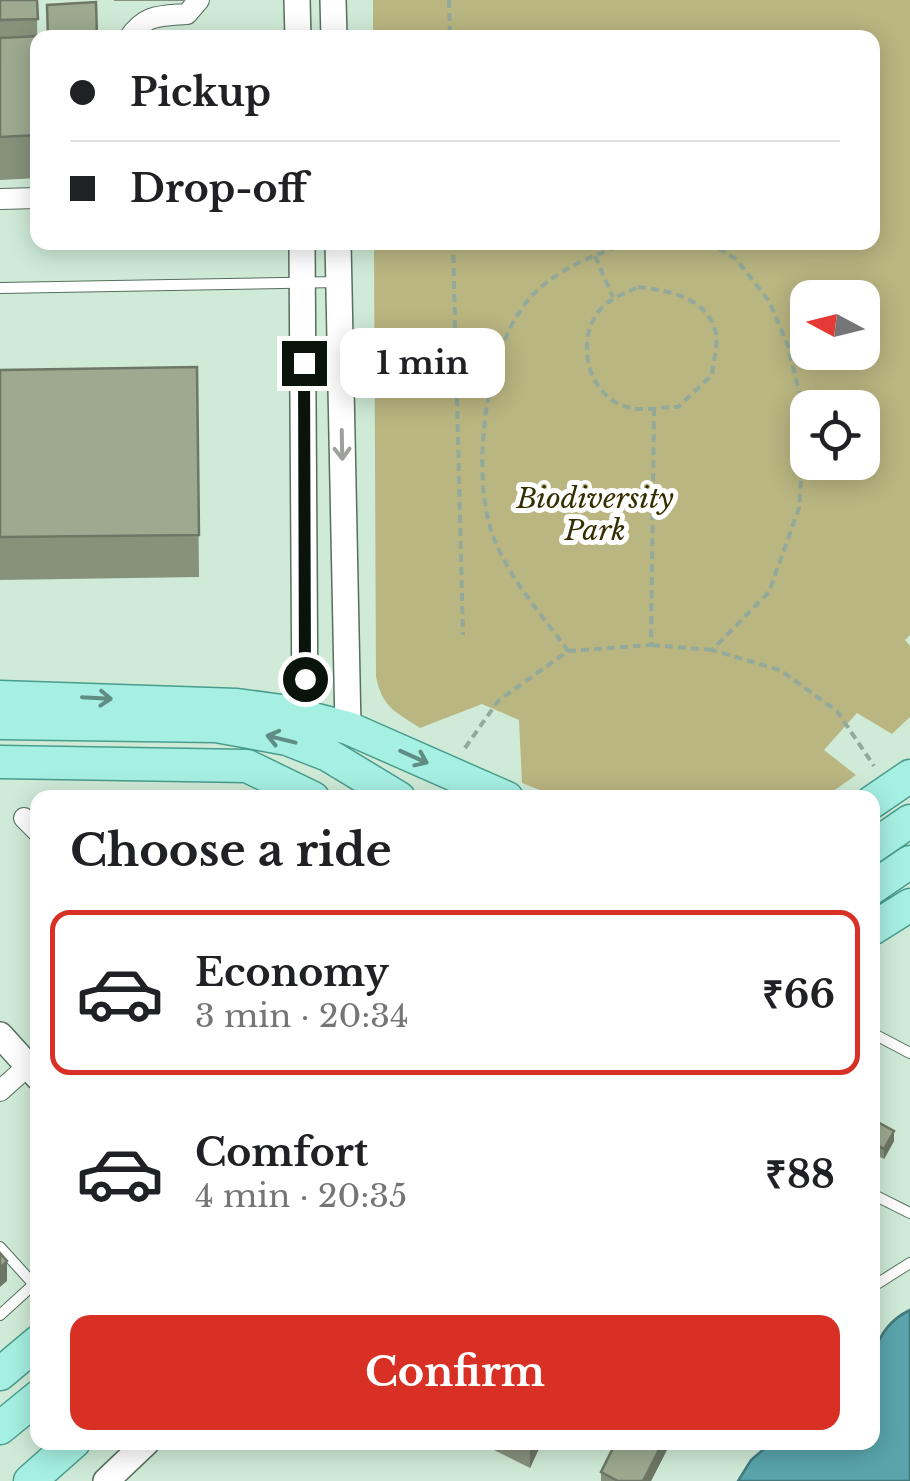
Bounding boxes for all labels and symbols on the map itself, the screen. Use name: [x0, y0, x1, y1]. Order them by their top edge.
north arrow: [790, 280, 880, 370]
callout: 1 min: [339, 328, 504, 398]
route end: [282, 341, 327, 386]
one-way arrow: [333, 428, 352, 460]
park label: Biodiversity Park: [515, 481, 674, 548]
route start: [283, 657, 328, 702]
one-way arrow: [81, 689, 113, 708]
one-way arrow: [266, 729, 298, 747]
one-way arrow: [398, 749, 429, 767]

